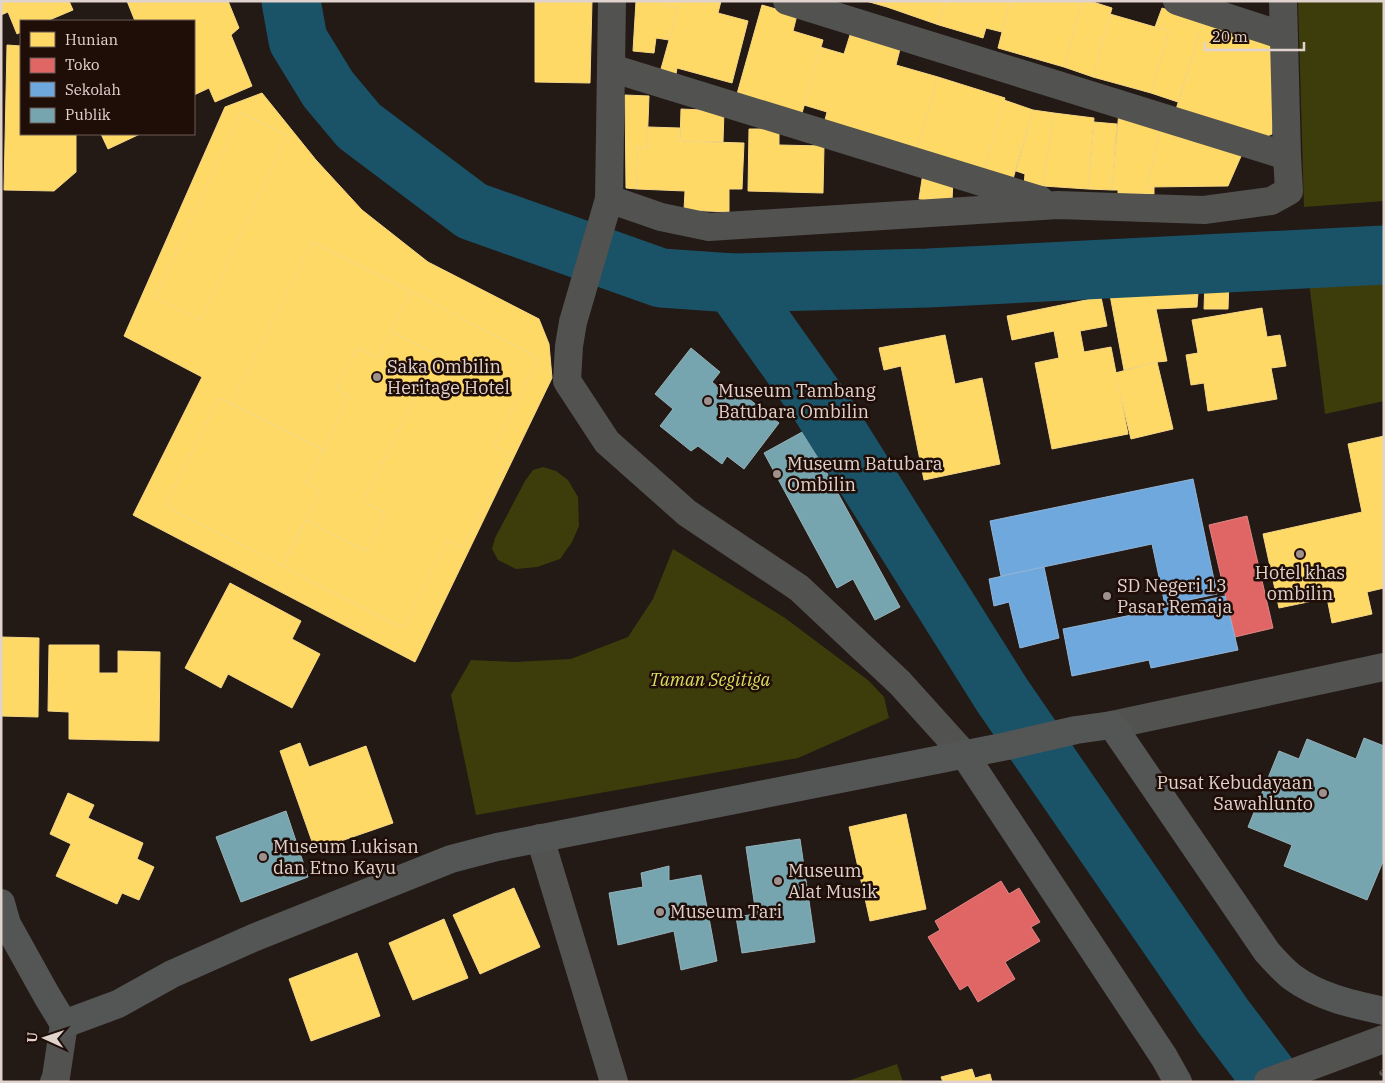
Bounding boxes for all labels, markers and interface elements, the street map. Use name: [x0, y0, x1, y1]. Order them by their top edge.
legend: [20, 20, 195, 135]
scale bar: [1205, 20, 1304, 52]
text: 20 m: [1212, 27, 1248, 46]
text: Hunian: [65, 30, 119, 49]
text: Toko: [65, 55, 100, 74]
text: Sekolah: [65, 80, 121, 99]
text: Publik: [65, 105, 111, 124]
place label: Saka Ombilin Heritage Hotel: [387, 355, 510, 399]
marker: Saka Ombilin Heritage Hotel: [371, 371, 383, 383]
place label: Museum Tambang Batubara Ombilin: [718, 379, 876, 423]
marker: Museum Tambang Batubara Ombilin: [702, 395, 714, 407]
place label: Museum Batubara Ombilin: [787, 452, 943, 496]
marker: Museum Batubara Ombilin: [771, 468, 783, 480]
marker: Hotel khas ombilin: [1294, 548, 1306, 560]
place label: Hotel khas ombilin: [1255, 561, 1345, 605]
place label: SD Negeri 13 Pasar Remaja: [1117, 574, 1232, 618]
marker: SD Negeri 13 Pasar Remaja: [1101, 590, 1113, 602]
park label: Taman Segitiga: [650, 668, 771, 691]
place label: Pusat Kebudayaan Sawahlunto: [1157, 771, 1313, 815]
marker: Pusat Kebudayaan Sawahlunto: [1317, 787, 1329, 799]
place label: Museum Lukisan dan Etno Kayu: [273, 835, 419, 879]
marker: Museum Lukisan dan Etno Kayu: [257, 851, 269, 863]
place label: Museum Alat Musik: [788, 859, 878, 903]
marker: Museum Alat Musik: [772, 875, 784, 887]
place label: Museum Tari: [670, 900, 783, 923]
marker: Museum Tari: [654, 906, 666, 918]
north arrow: [20, 1013, 70, 1063]
text: U: [23, 1031, 41, 1043]

